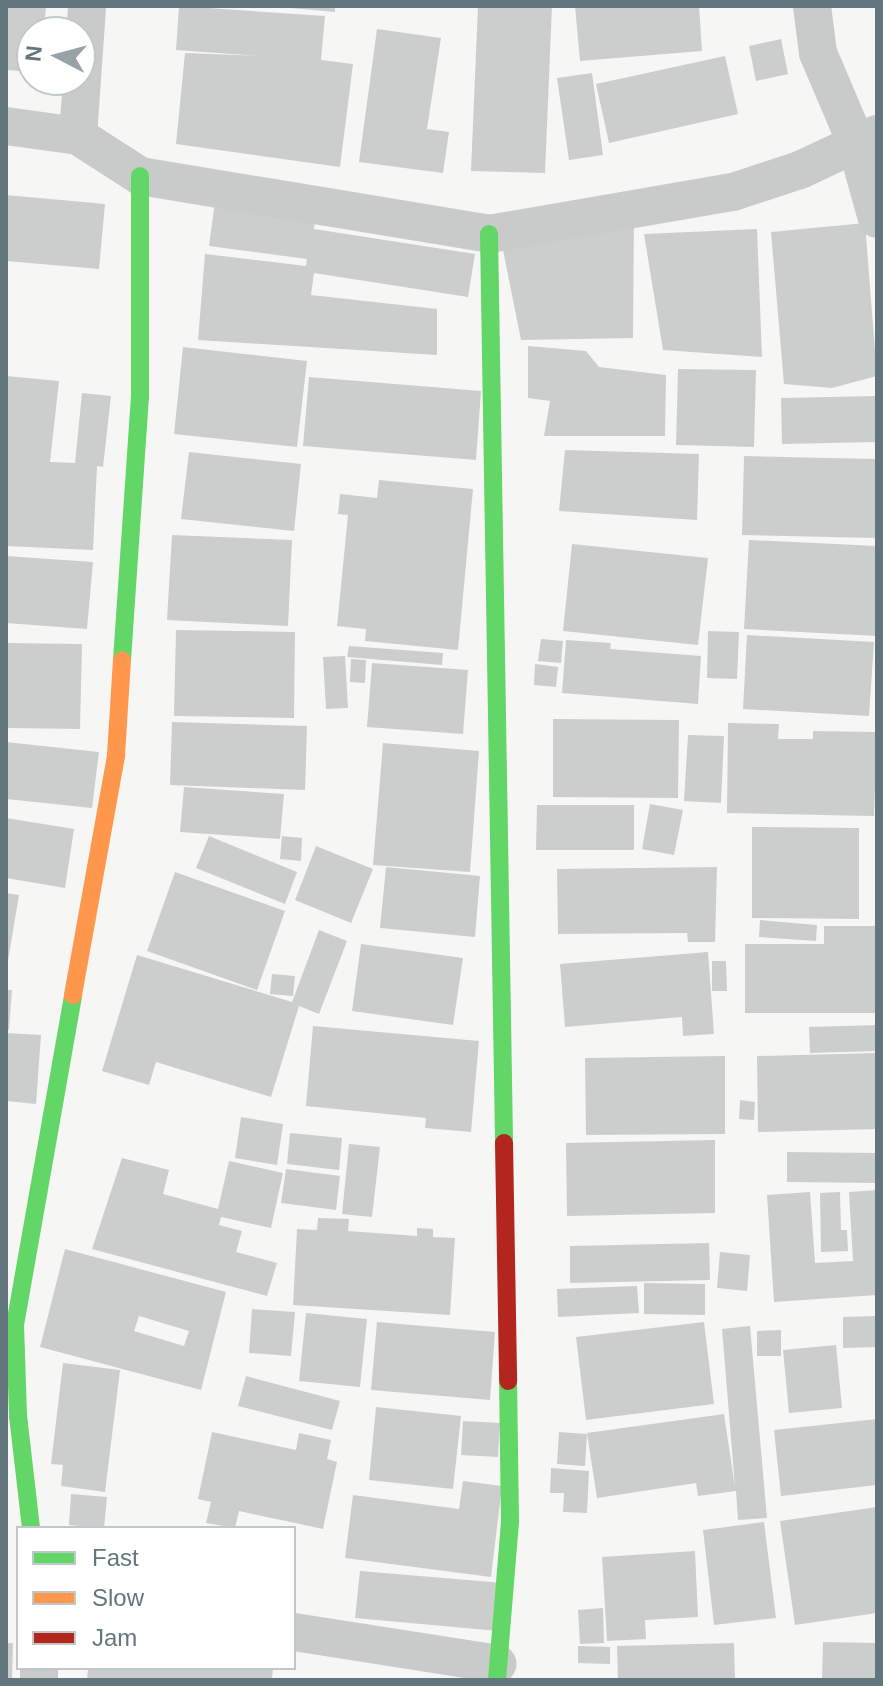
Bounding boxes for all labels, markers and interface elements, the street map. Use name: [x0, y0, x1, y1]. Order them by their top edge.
north arrow: [16, 16, 96, 96]
text: N: [20, 44, 47, 63]
legend: [16, 1526, 296, 1670]
text: Fast: [92, 1544, 139, 1571]
text: Slow: [92, 1584, 144, 1611]
text: Jam: [92, 1624, 137, 1651]

